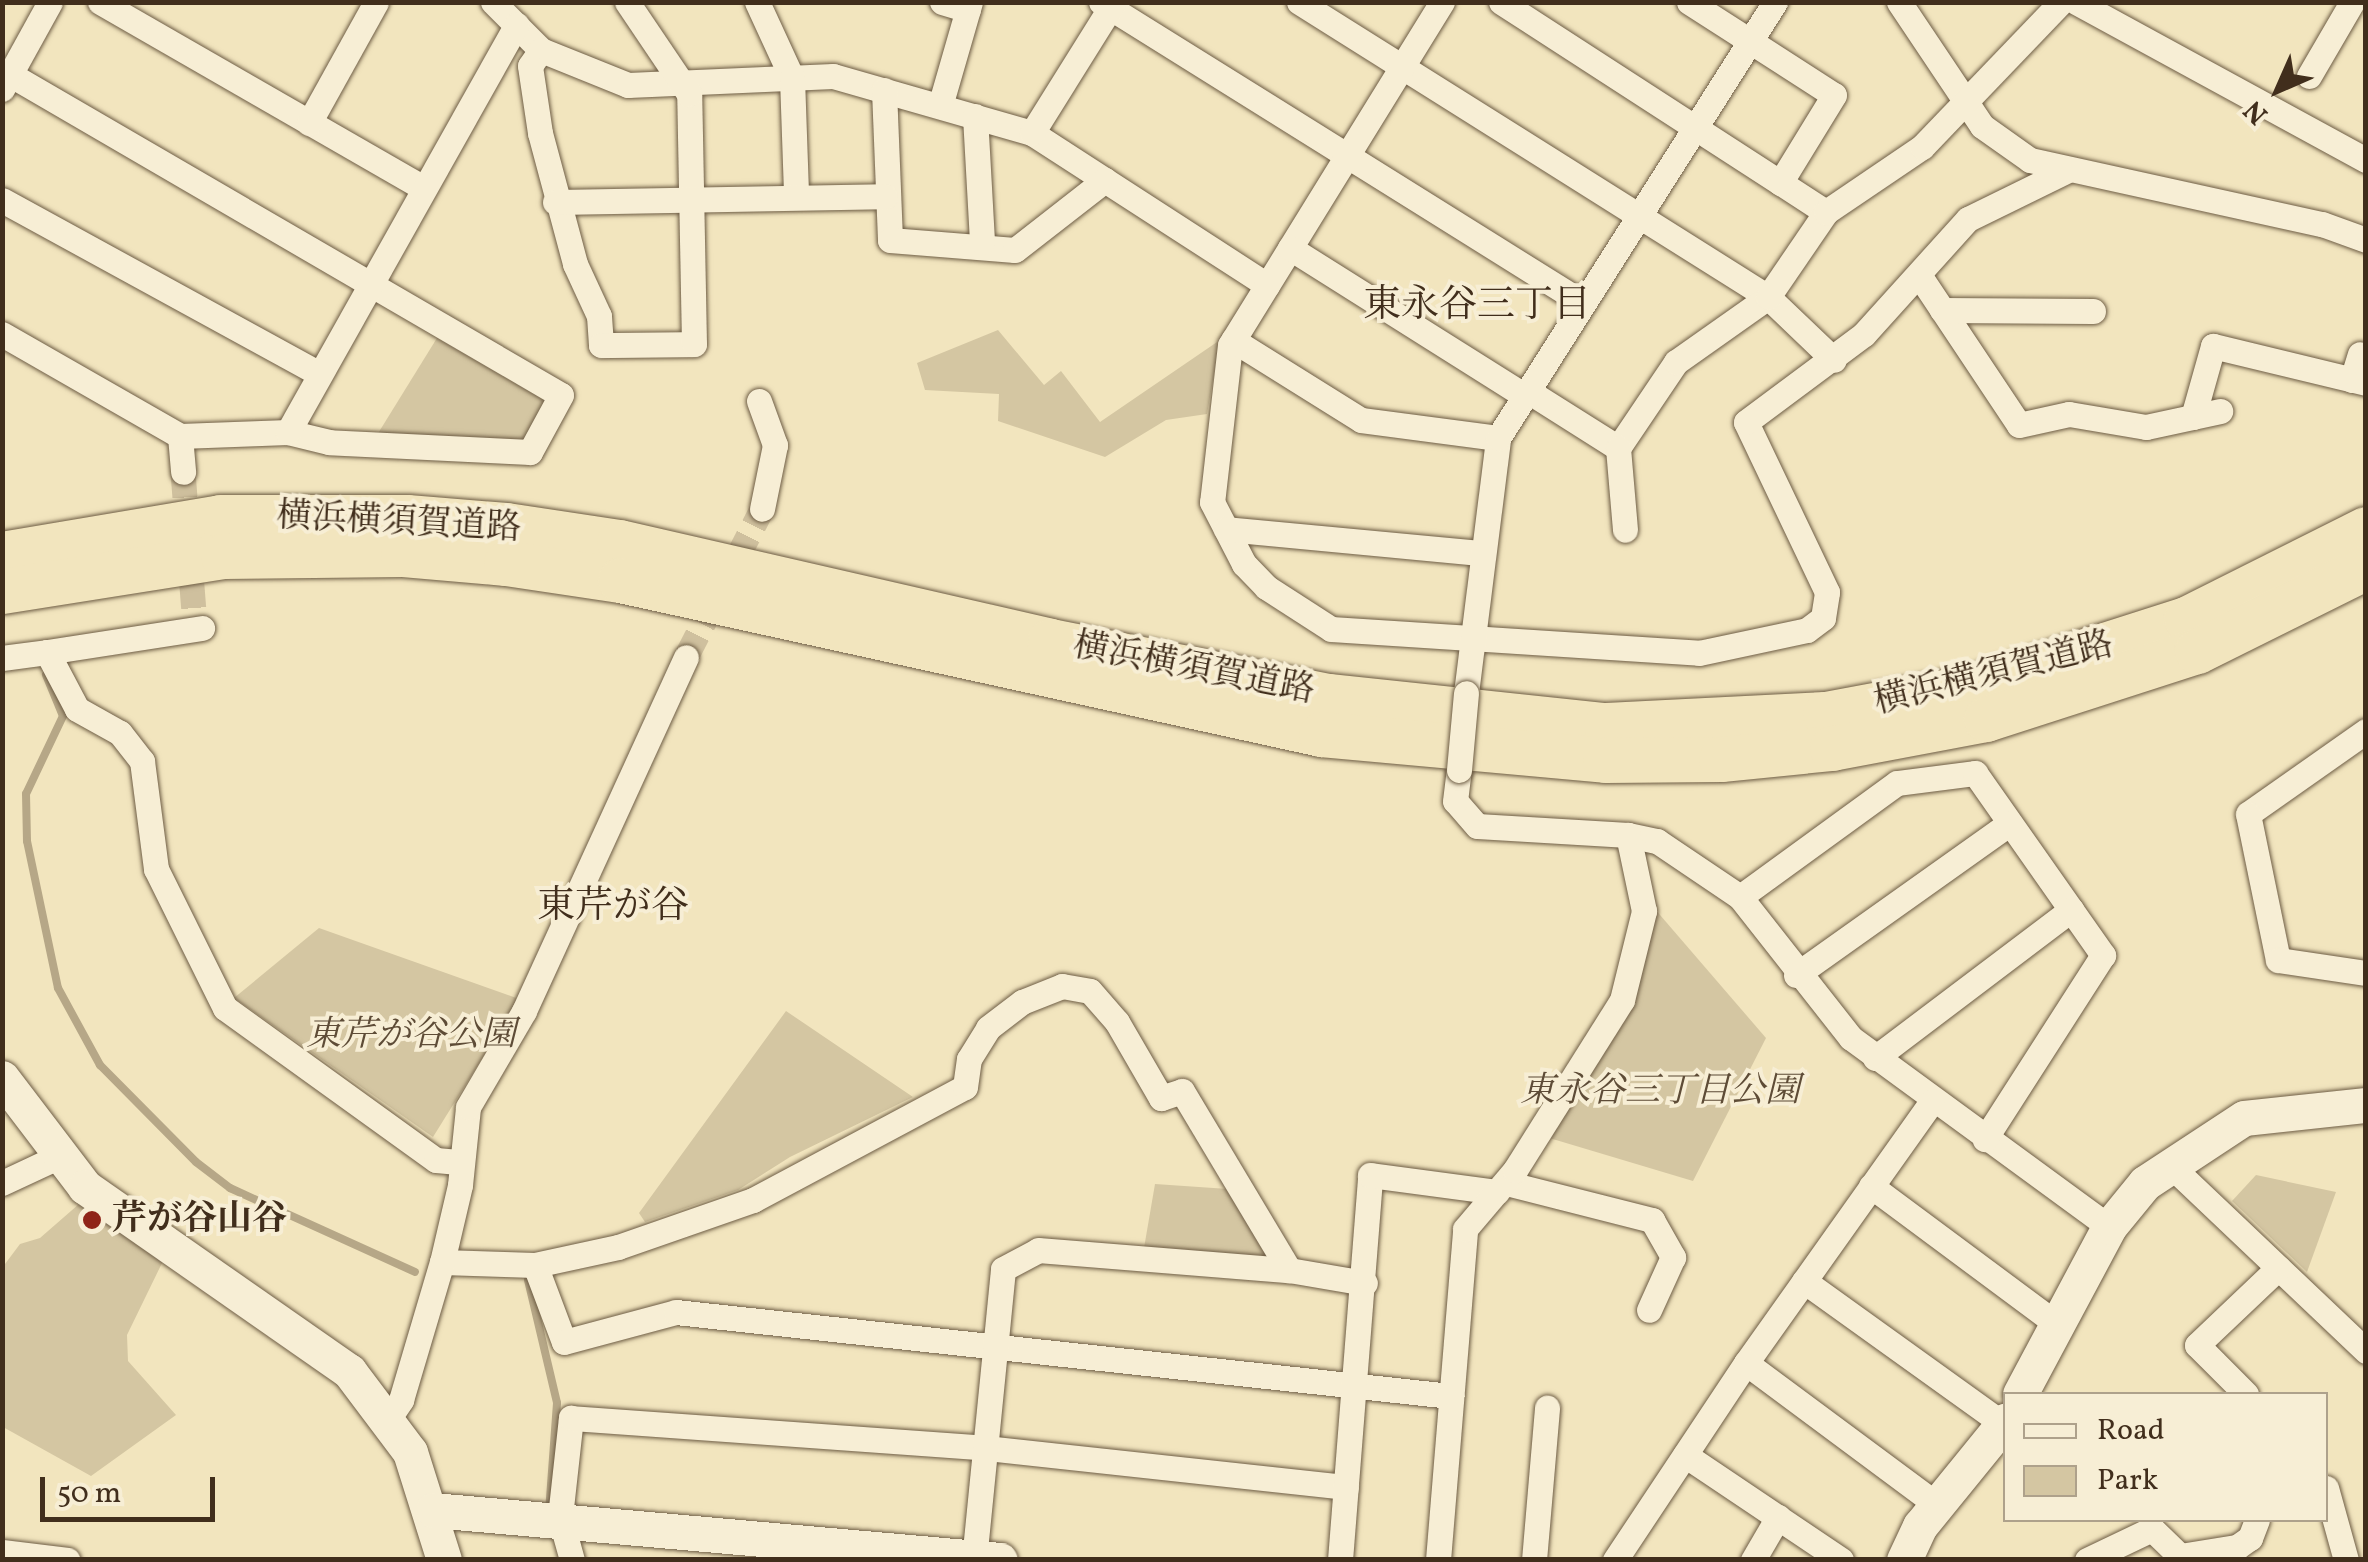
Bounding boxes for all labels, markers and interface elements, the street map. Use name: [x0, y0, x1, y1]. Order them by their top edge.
north arrow: [2228, 40, 2328, 140]
text: N: [2235, 91, 2277, 133]
district label: 東永谷三丁目: [1363, 284, 1591, 330]
street label: 横浜横須賀道路: [276, 496, 522, 550]
street label: 横浜横須賀道路: [1870, 624, 2118, 724]
street label: 横浜横須賀道路: [1070, 625, 1318, 713]
district label: 東芹が谷: [537, 885, 689, 931]
park label: 東芹が谷公園: [306, 1015, 516, 1057]
park label: 東永谷三丁目公園: [1520, 1071, 1800, 1113]
place label: 芹が谷山谷: [112, 1199, 287, 1241]
marker: 芹が谷山谷: [81, 1209, 103, 1231]
legend: [2003, 1392, 2328, 1522]
text: Road: [2097, 1410, 2165, 1452]
scale bar: [45, 1457, 220, 1519]
text: Park: [2097, 1460, 2158, 1502]
text: 50 m: [57, 1473, 121, 1515]

